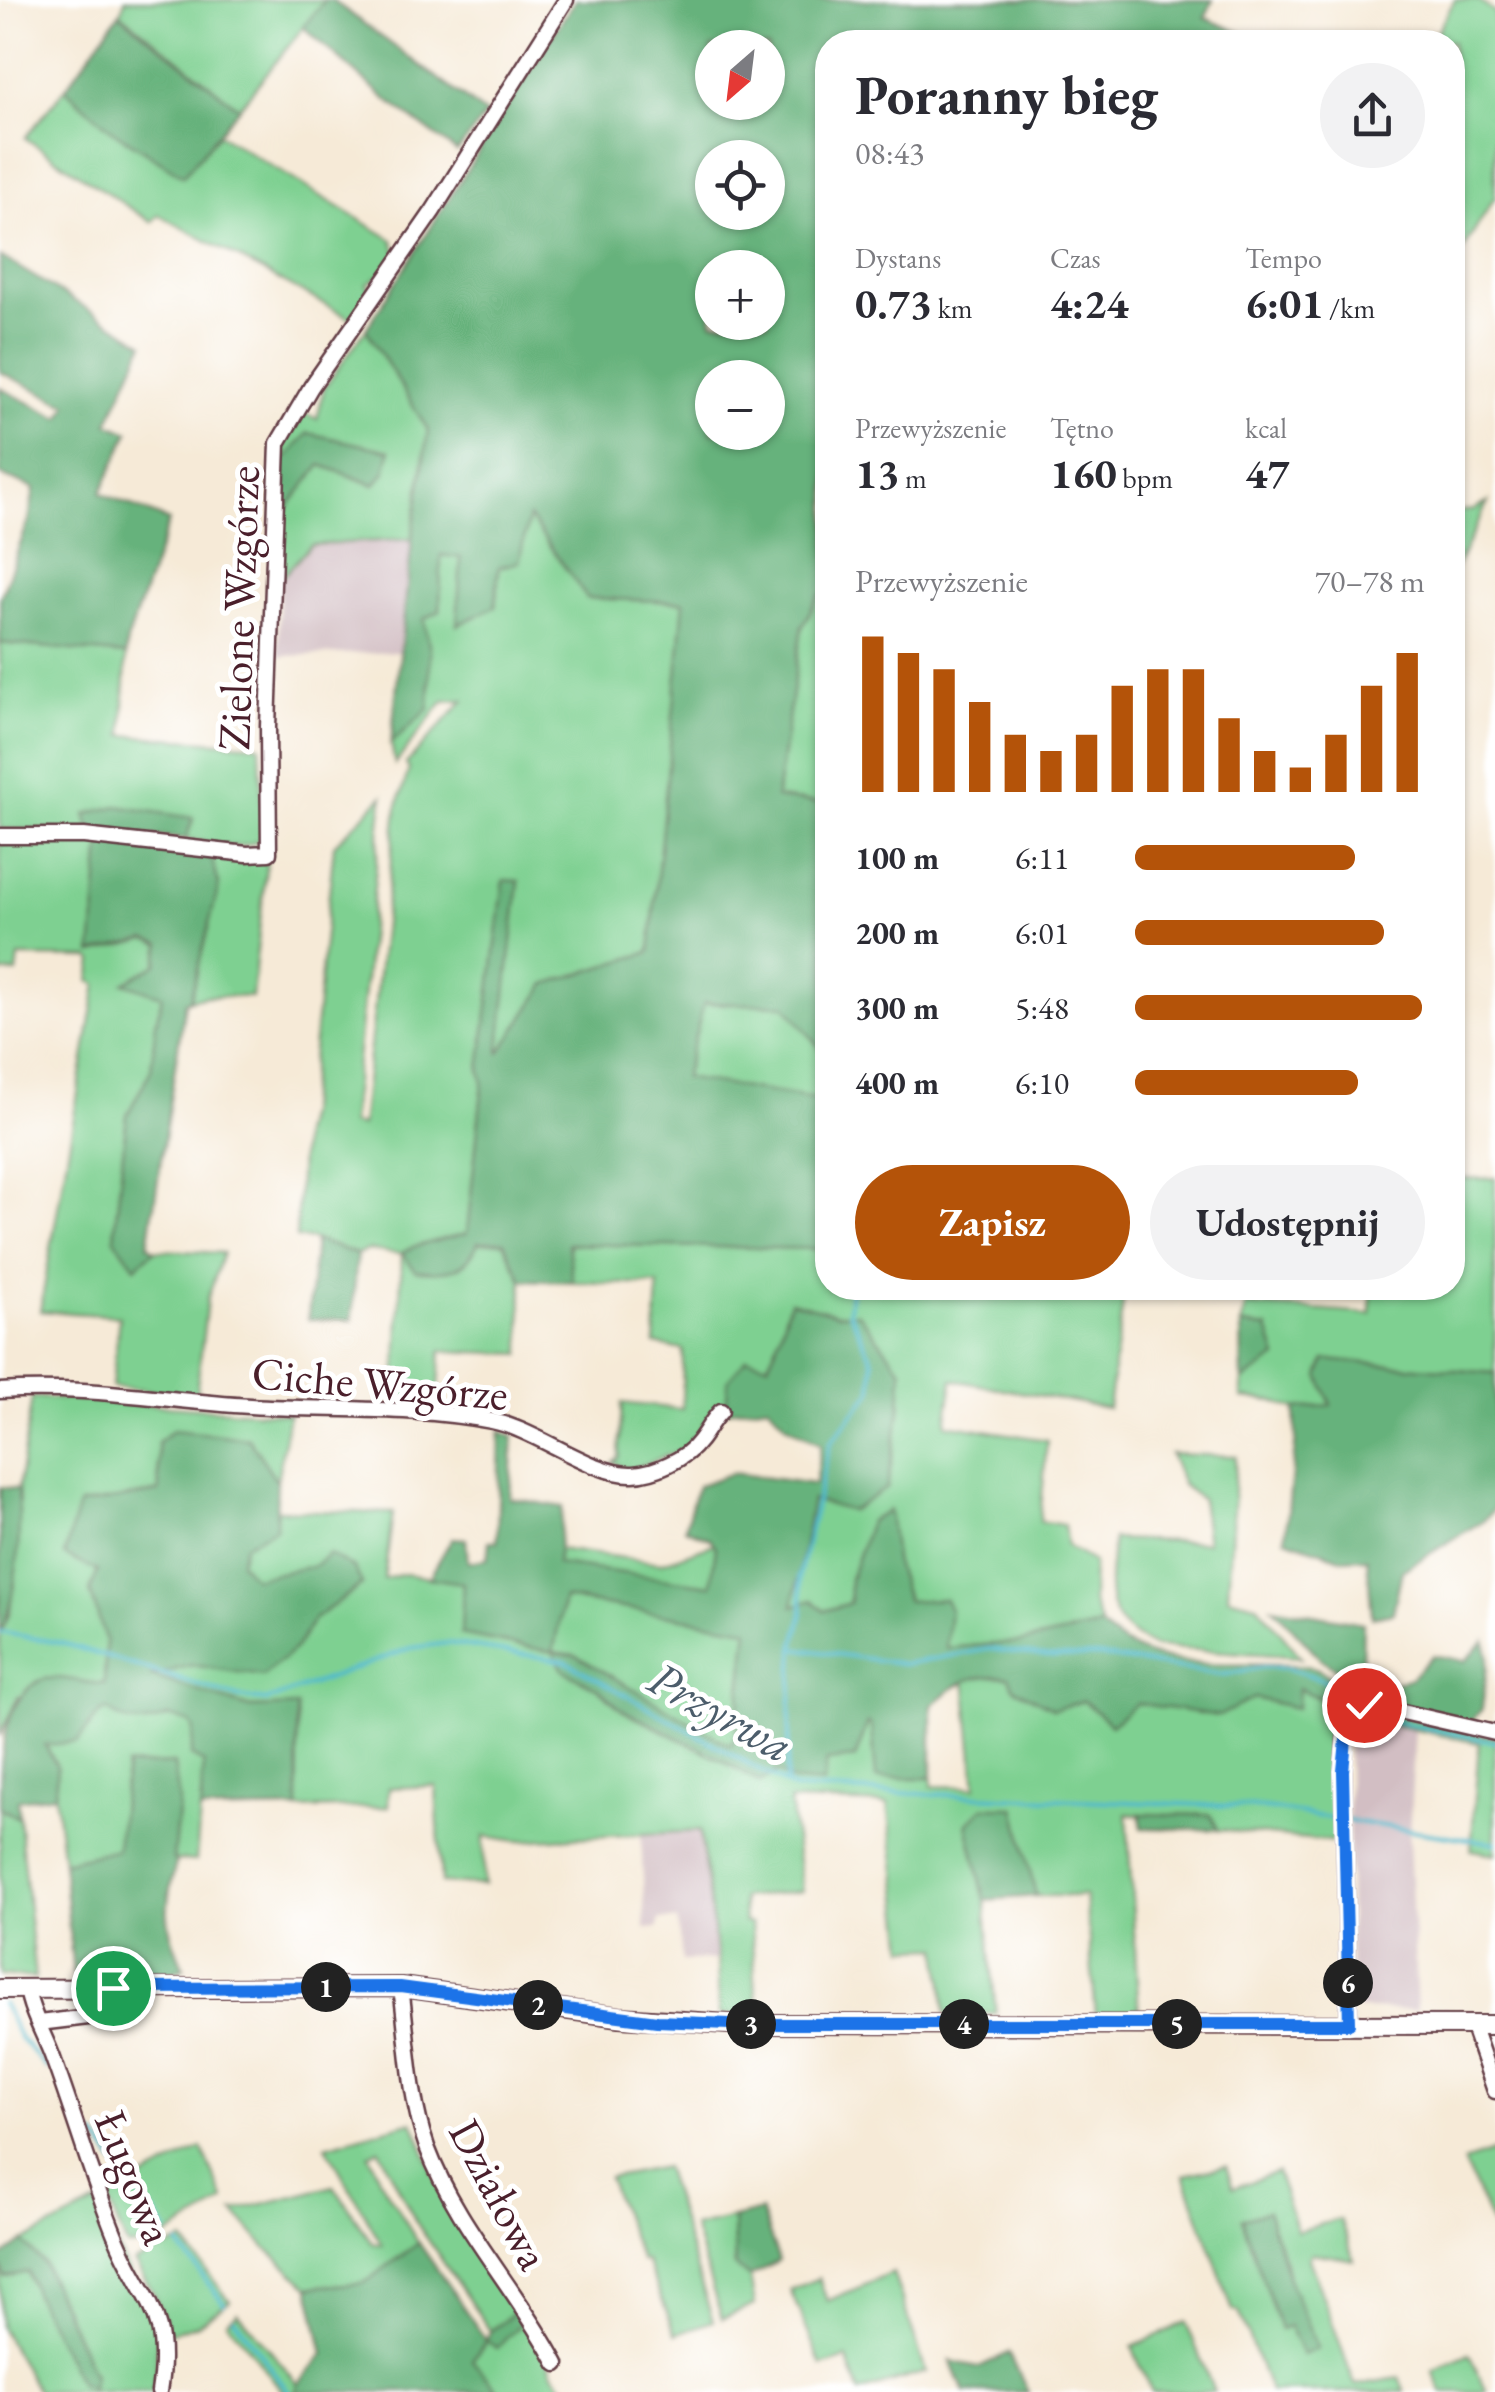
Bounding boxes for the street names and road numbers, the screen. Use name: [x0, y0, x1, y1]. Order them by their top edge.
street label: Zielone Wzgórze: [204, 465, 272, 751]
street label: Ciche Wzgórze: [250, 1343, 510, 1423]
street label: Ługowa: [82, 2102, 188, 2252]
street label: Działowa: [436, 2109, 564, 2279]

